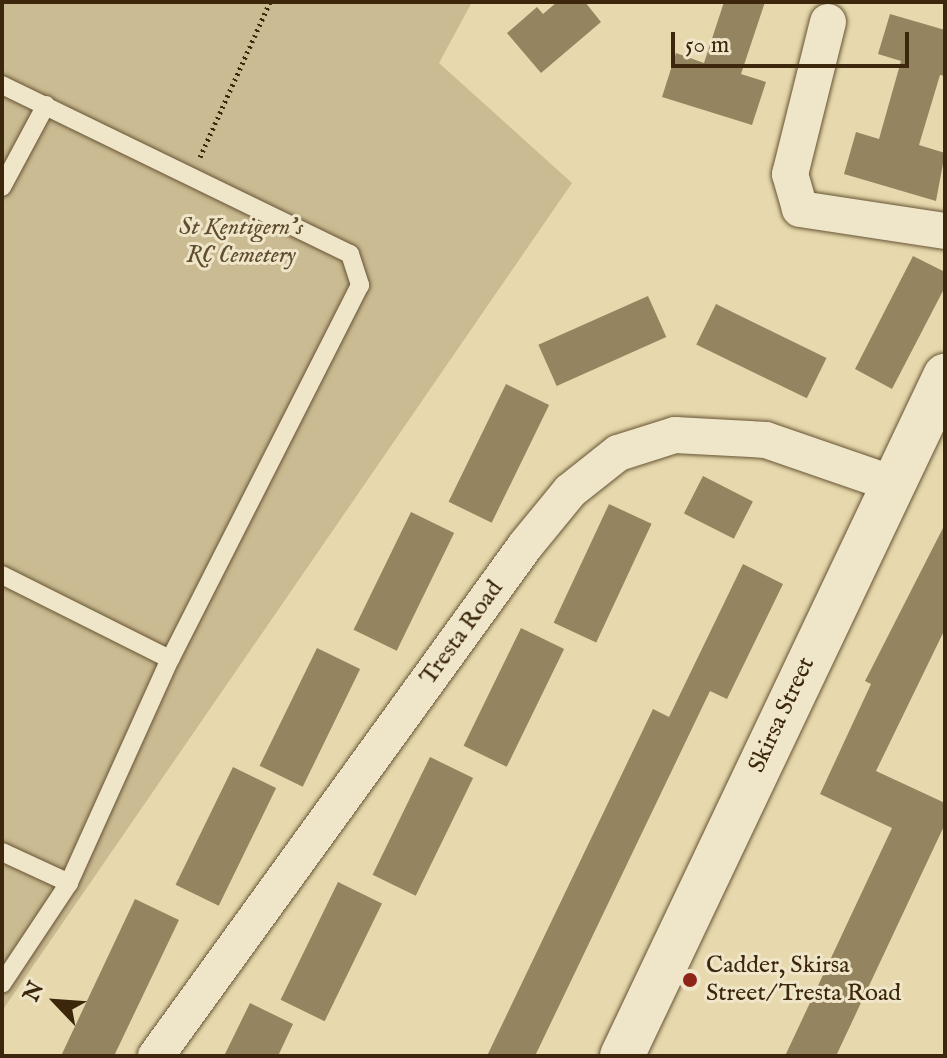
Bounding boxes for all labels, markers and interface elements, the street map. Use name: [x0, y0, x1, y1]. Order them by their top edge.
scale bar: [675, 16, 913, 66]
text: 50 m: [685, 30, 729, 61]
park label: St Kentigern's RC Cemetery: [179, 214, 303, 270]
street label: Tresta Road: [414, 575, 510, 691]
street label: Skirsa Street: [743, 653, 821, 777]
place label: Cadder, Skirsa Street/ Tresta Road: [706, 952, 901, 1008]
north arrow: [16, 962, 96, 1042]
marker: Cadder, Skirsa Street/ Tresta Road: [681, 971, 699, 989]
text: N: [18, 977, 51, 1006]

